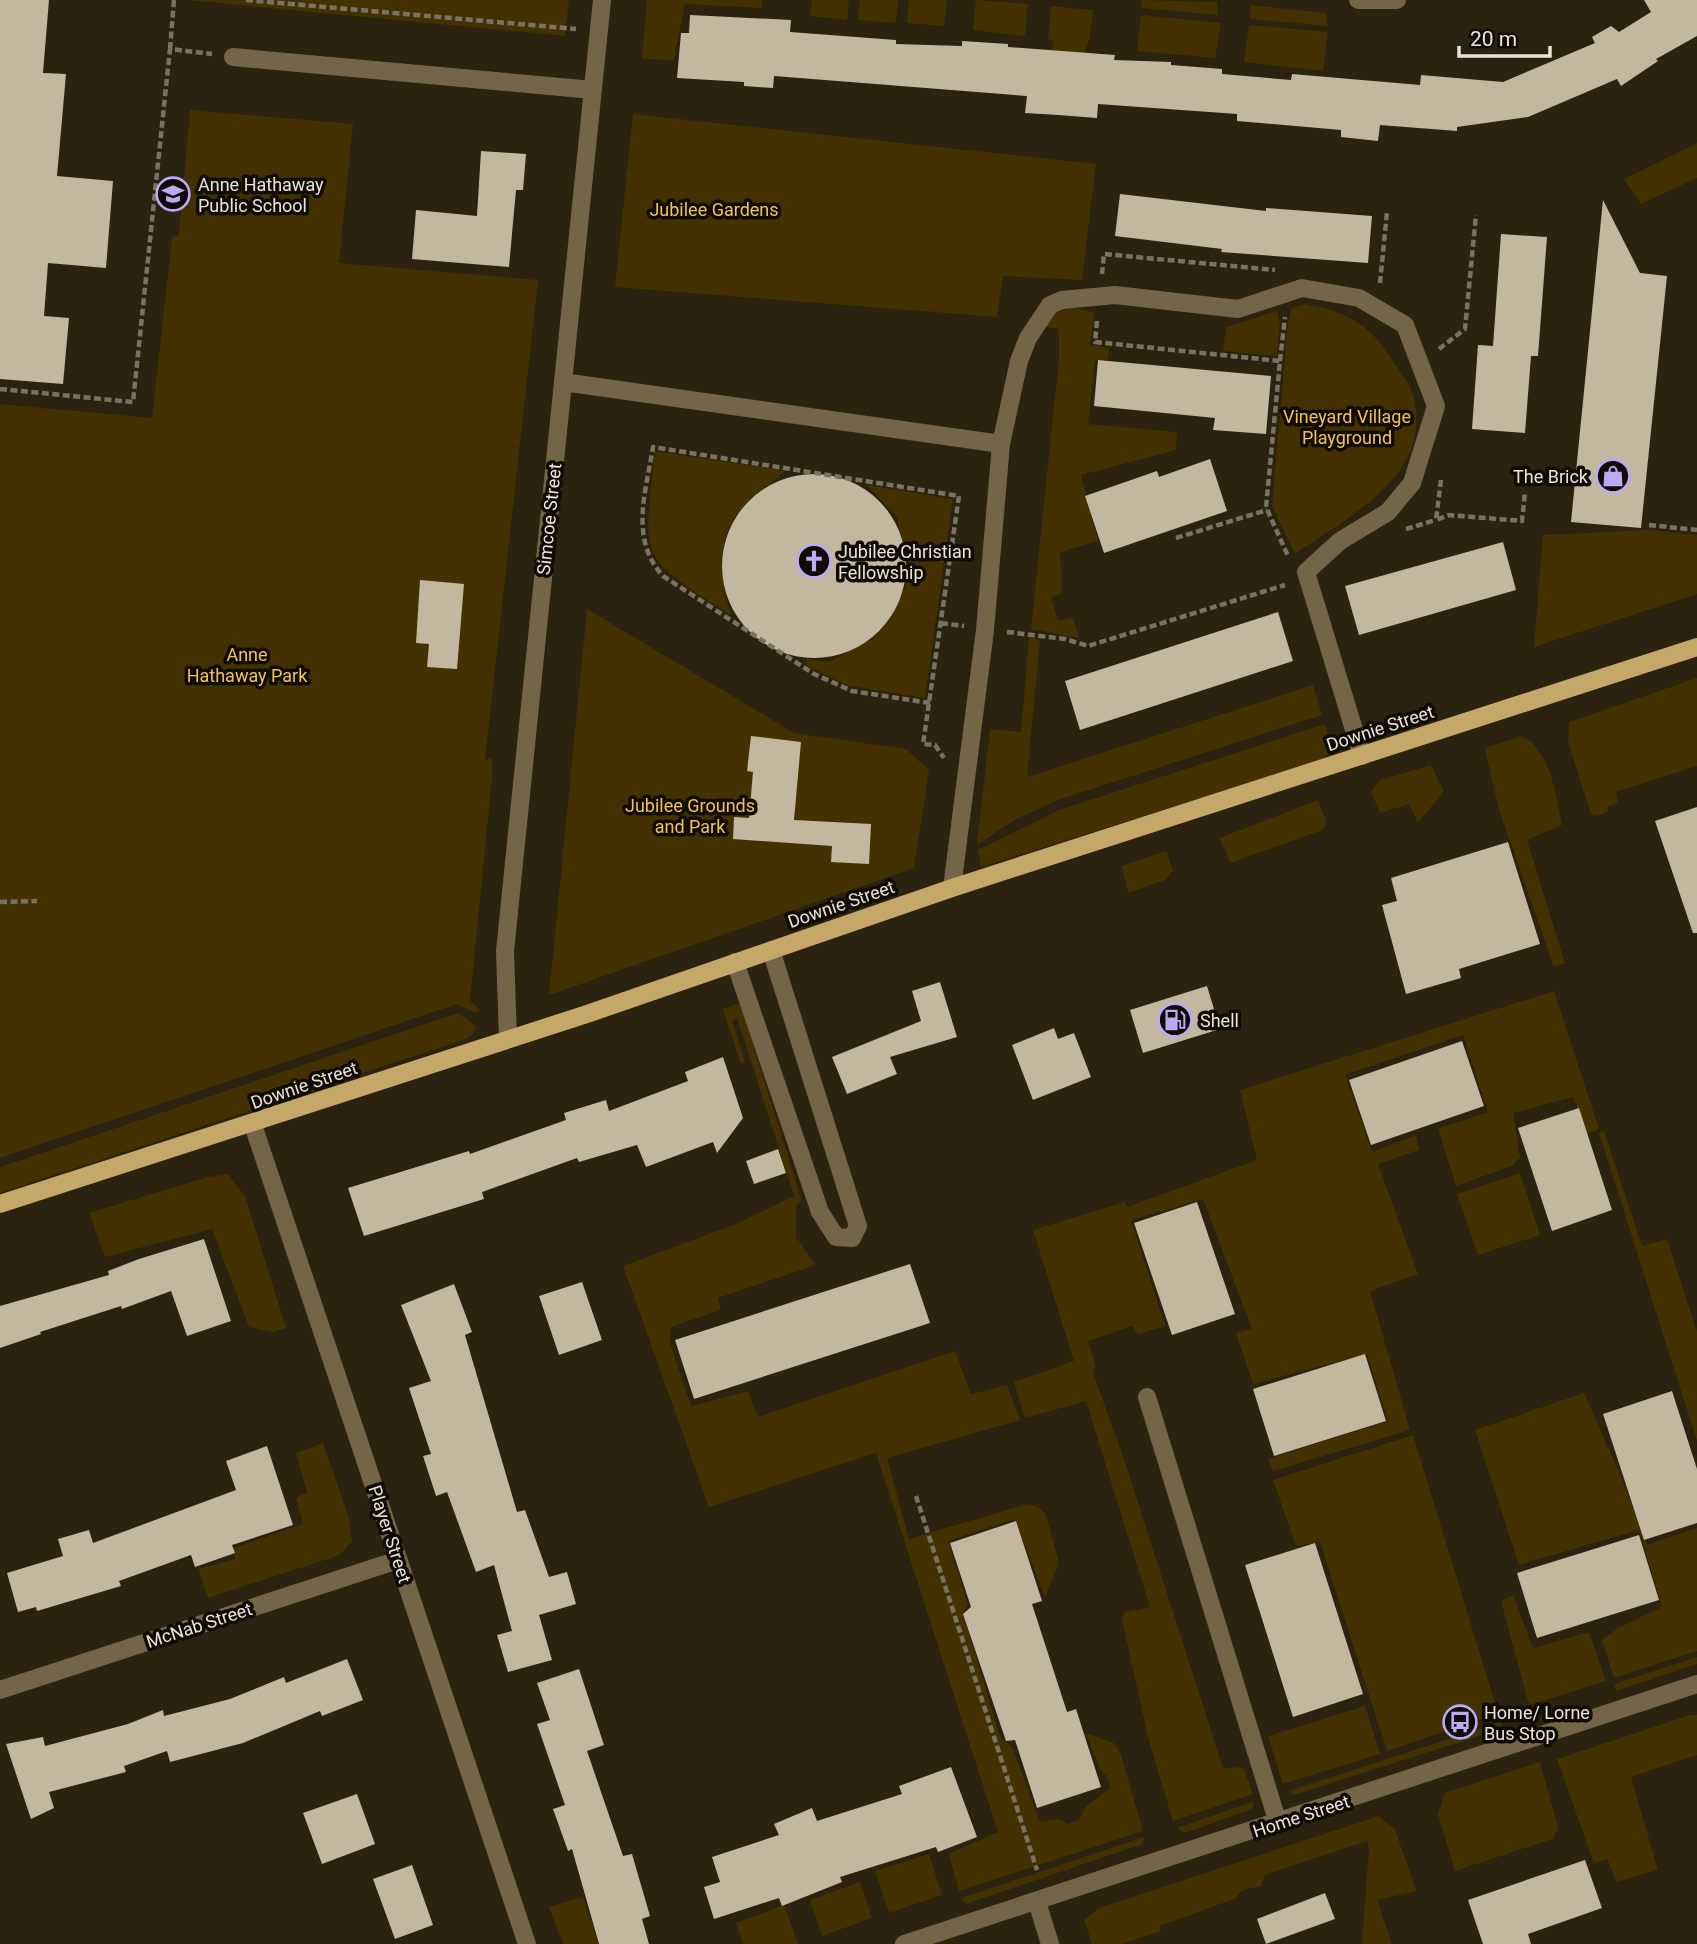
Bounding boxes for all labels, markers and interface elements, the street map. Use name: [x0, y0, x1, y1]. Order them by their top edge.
scale bar: [1459, 14, 1550, 58]
text: 20 m: [1470, 27, 1517, 51]
place label: Anne Hathaway Public School: [198, 174, 324, 216]
school or university icon: Anne Hathaway Public School: [154, 175, 192, 213]
park label: Jubilee Gardens: [649, 199, 779, 220]
park label: Vineyard Village Playground: [1283, 406, 1411, 448]
shop icon: The Brick: [1594, 457, 1632, 495]
street label: Simcoe Street: [533, 462, 565, 576]
place label: The Brick: [1513, 466, 1589, 487]
place label: Jubilee Christian Fellowship: [838, 541, 972, 583]
church icon: Jubilee Christian Fellowship: [795, 542, 833, 580]
park label: Anne Hathaway Park: [187, 644, 308, 686]
street label: Downie Street: [1324, 701, 1436, 755]
park label: Jubilee Grounds and Park: [625, 795, 755, 837]
street label: Downie Street: [785, 876, 897, 932]
fuel station icon: Shell: [1156, 1001, 1194, 1039]
place label: Shell: [1200, 1010, 1239, 1031]
street label: Downie Street: [248, 1057, 360, 1113]
street label: Player Street: [364, 1483, 416, 1586]
street label: McNab Street: [144, 1598, 255, 1652]
place label: Home/ Lorne Bus Stop: [1484, 1702, 1590, 1744]
bus stop icon: Home/ Lorne Bus Stop: [1441, 1703, 1479, 1741]
street label: Home Street: [1250, 1790, 1352, 1841]

